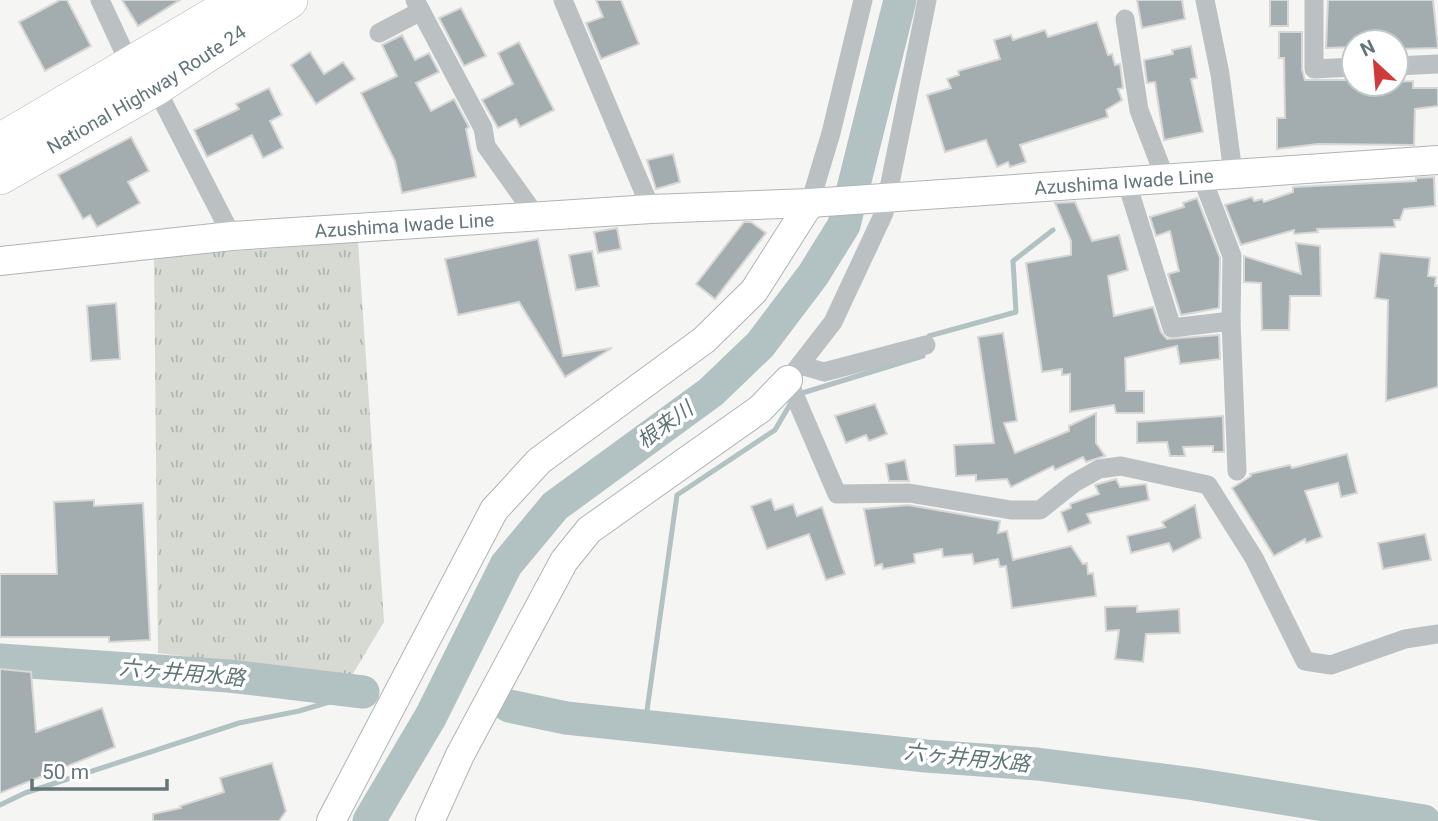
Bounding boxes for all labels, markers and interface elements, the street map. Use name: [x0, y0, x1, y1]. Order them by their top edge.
street label: National Highway Route 24: [43, 20, 250, 158]
north arrow: [1340, 28, 1410, 98]
text: N: [1357, 35, 1379, 61]
street label: Azushima Iwade Line: [1033, 164, 1214, 199]
street label: Azushima Iwade Line: [314, 208, 495, 242]
water label: 根来川: [632, 396, 699, 453]
water label: 六ヶ井用水路: [118, 656, 248, 691]
water label: 六ヶ井用水路: [903, 739, 1033, 777]
scale bar: [32, 748, 166, 792]
text: 50 m: [42, 760, 89, 784]

